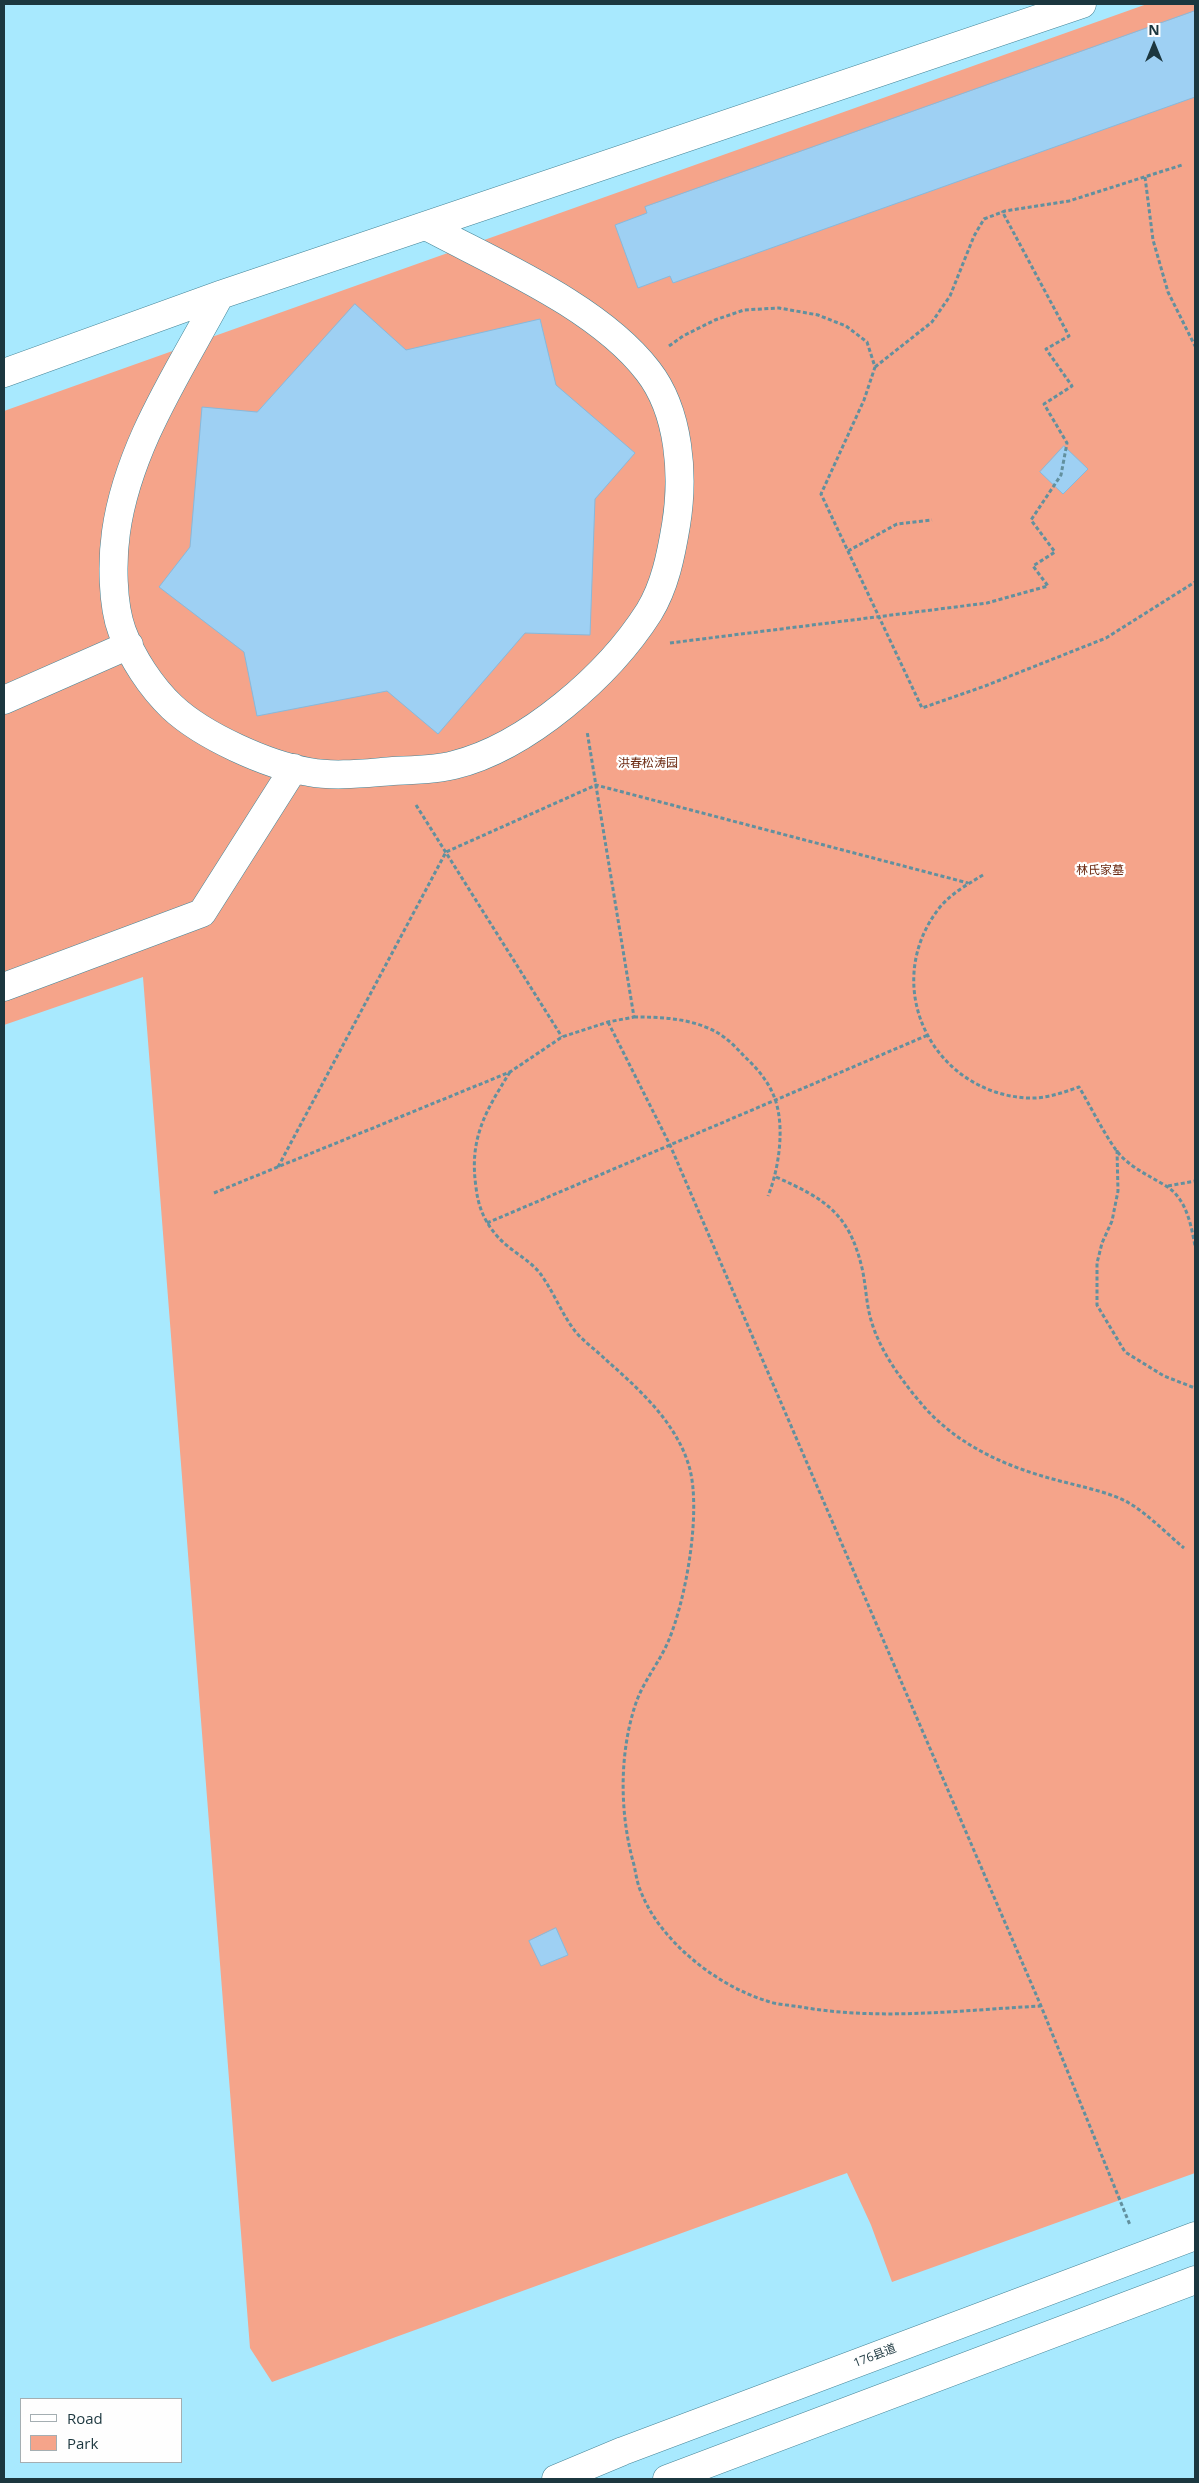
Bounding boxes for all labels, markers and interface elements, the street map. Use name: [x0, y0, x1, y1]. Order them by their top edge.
north arrow: [1129, 20, 1179, 70]
text: N: [1148, 20, 1160, 39]
park label: 洪春松涛园: [618, 757, 678, 771]
park label: 林氏家墓: [1076, 864, 1124, 878]
street label: 176县道: [852, 2341, 898, 2371]
legend: [20, 2398, 182, 2463]
text: Road: [67, 2408, 103, 2428]
text: Park: [67, 2433, 98, 2453]

